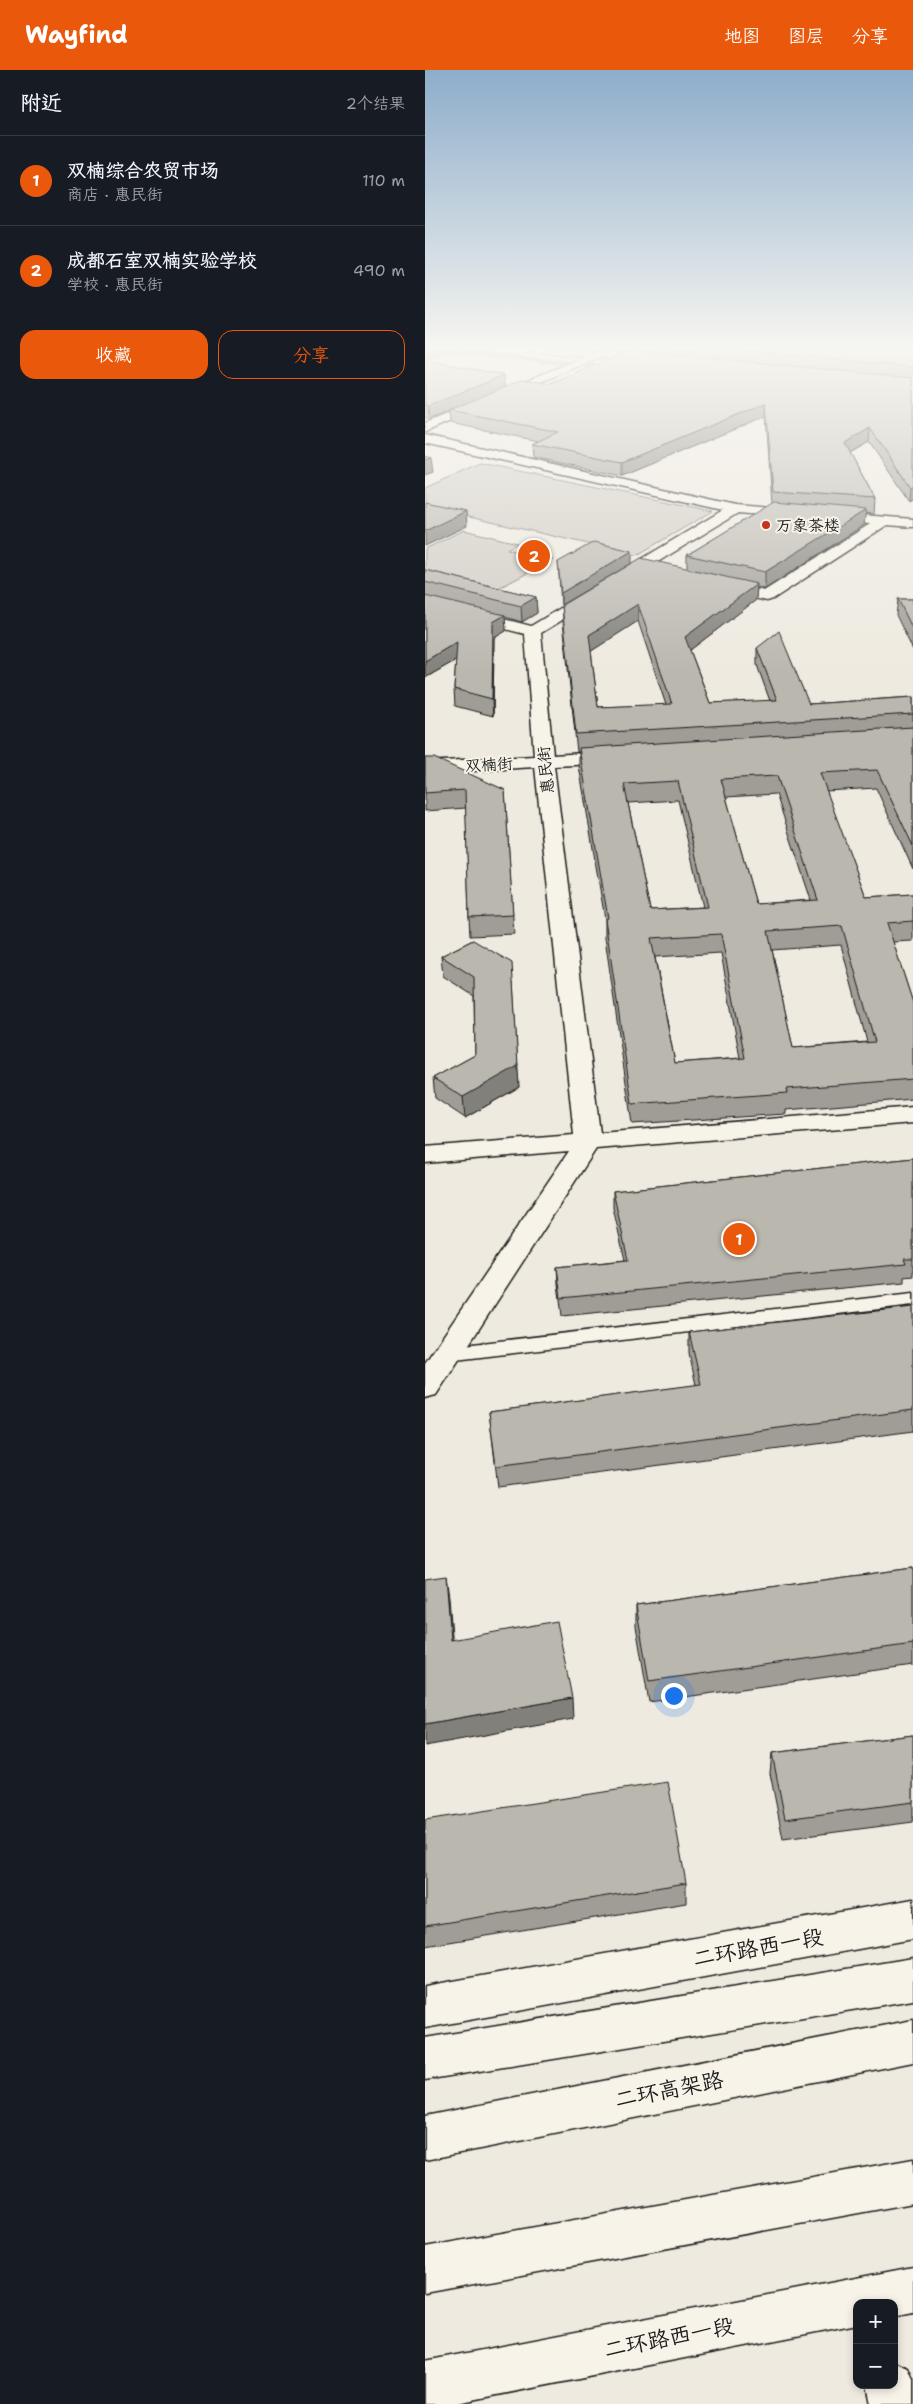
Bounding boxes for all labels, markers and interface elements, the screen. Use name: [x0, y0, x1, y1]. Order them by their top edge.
text: Wayfind: [25, 19, 128, 51]
text: 地图: [724, 24, 760, 48]
text: 图层: [788, 24, 824, 48]
text: 分享: [852, 24, 888, 48]
text: 附近: [20, 89, 62, 117]
text: 2个结果: [346, 93, 405, 114]
text: 双楠综合农贸市场: [67, 158, 219, 183]
text: 1: [32, 170, 40, 191]
text: 110 m: [362, 170, 405, 191]
text: 商店 · 惠民街: [67, 184, 162, 205]
text: 成都石室双楠实验学校: [67, 248, 257, 273]
text: 2: [30, 260, 42, 281]
text: 490 m: [353, 260, 405, 281]
text: 学校 · 惠民街: [67, 274, 162, 295]
button: 收藏: [20, 330, 208, 379]
button: 分享: [218, 330, 405, 379]
place label: 万象茶楼: [776, 515, 840, 536]
marker: 万象茶楼: [760, 519, 772, 531]
pin: 2: [518, 537, 550, 575]
street label: 惠民街: [533, 745, 558, 795]
street label: 双楠街: [465, 753, 514, 776]
pin: 1: [723, 1220, 755, 1258]
your location: [661, 1683, 687, 1709]
street label: 二环路西一段: [691, 1922, 826, 1973]
street label: 二环高架路: [612, 2065, 726, 2114]
map controls: [853, 2299, 898, 2389]
button: +: [853, 2299, 898, 2344]
street label: 二环路西一段: [602, 2311, 737, 2364]
button: −: [853, 2344, 898, 2389]

